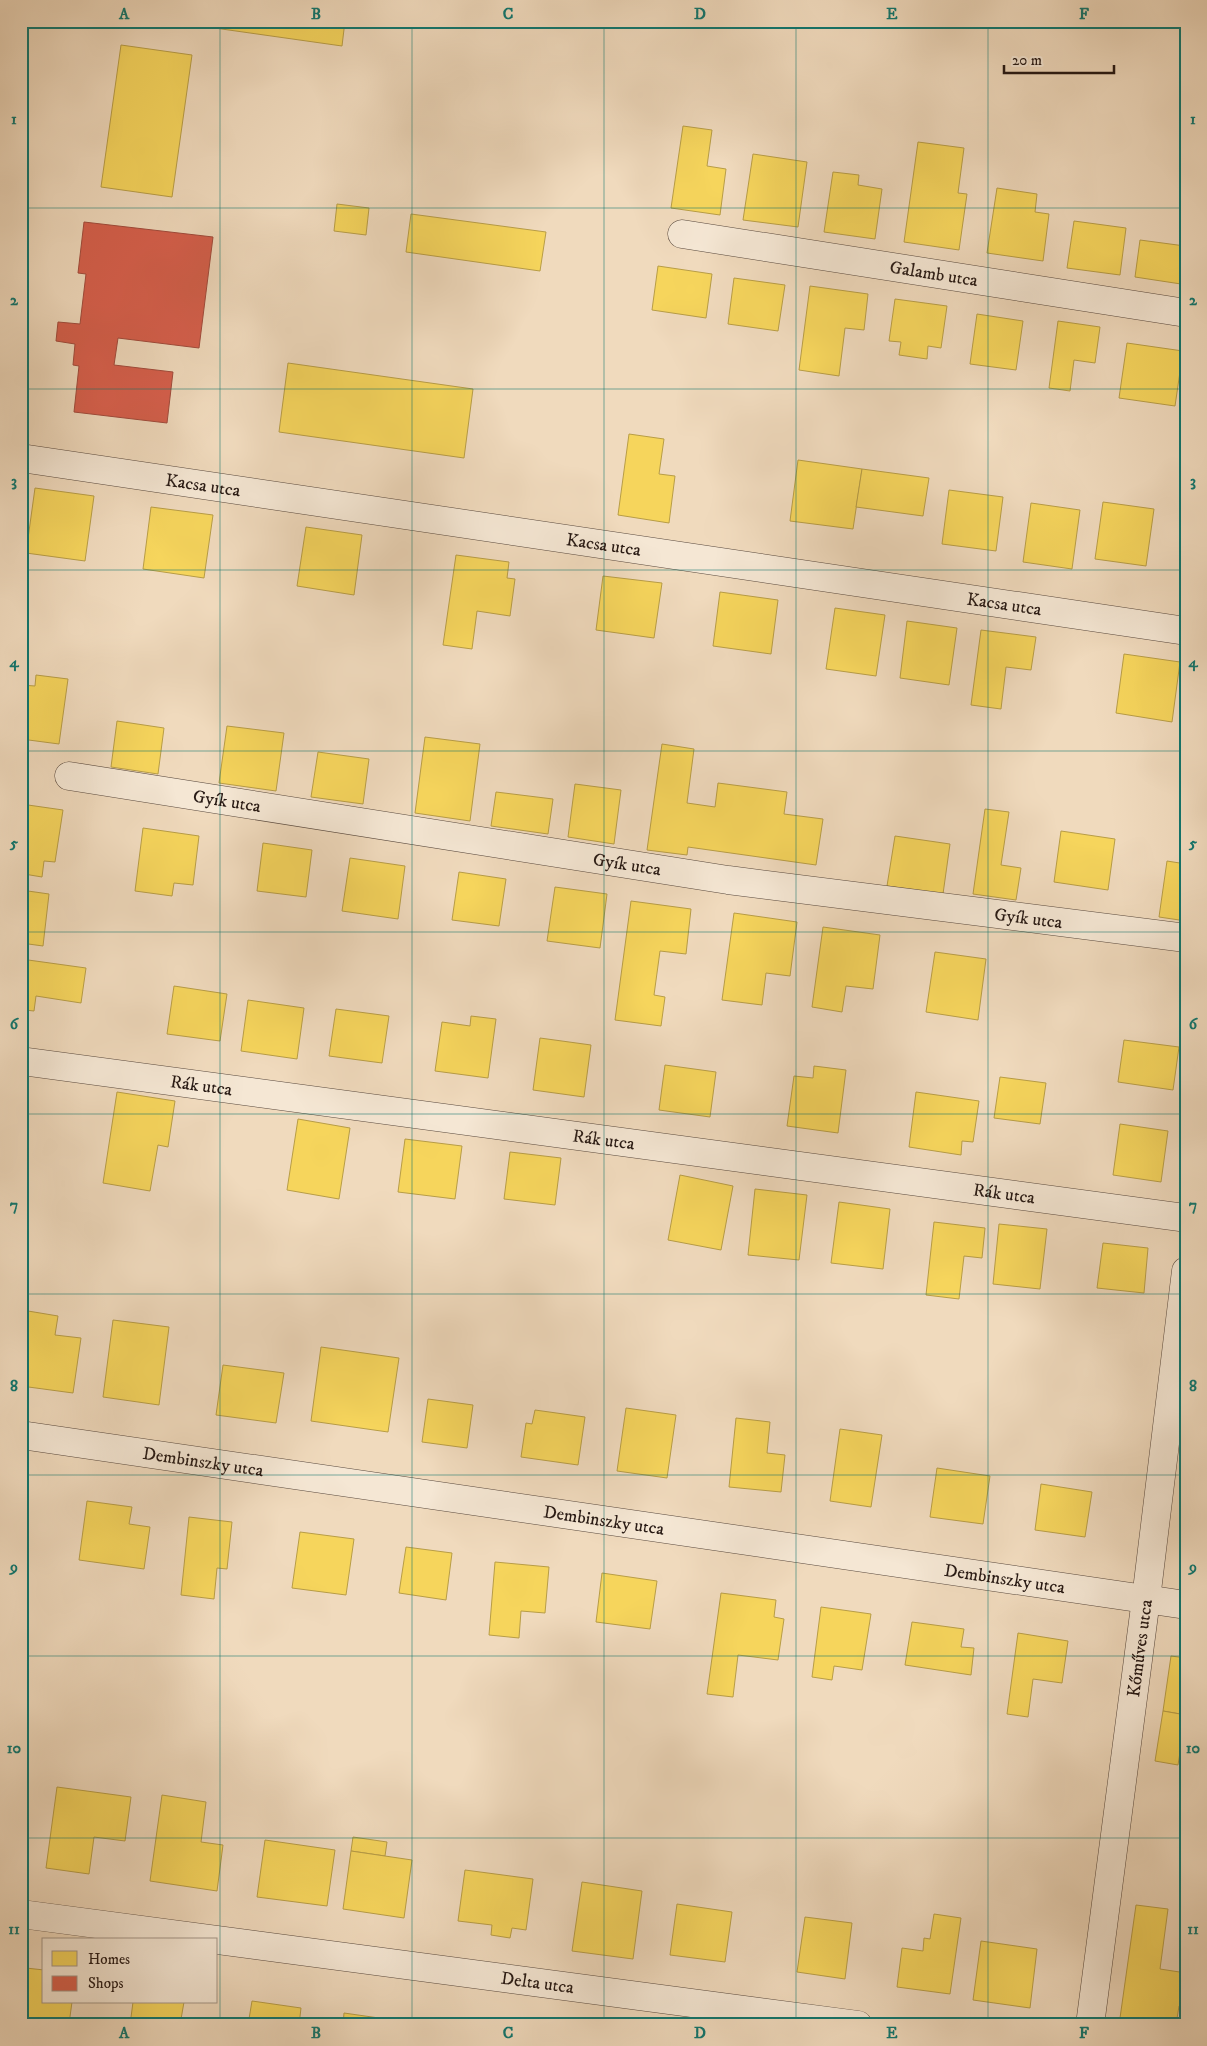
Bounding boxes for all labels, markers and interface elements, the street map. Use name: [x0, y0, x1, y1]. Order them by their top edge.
text: A: [118, 4, 130, 24]
text: B: [311, 4, 321, 24]
text: C: [503, 4, 513, 24]
text: D: [694, 4, 706, 24]
text: E: [886, 4, 898, 24]
text: F: [1079, 4, 1089, 24]
scale bar: [1004, 42, 1114, 74]
text: 20 m: [1012, 51, 1042, 70]
text: 1: [11, 109, 17, 129]
text: 1: [1190, 109, 1196, 129]
street label: Galamb utca: [888, 257, 980, 292]
text: 2: [10, 290, 19, 310]
text: 2: [1189, 290, 1198, 310]
street label: Kacsa utca: [164, 470, 242, 502]
text: 3: [11, 471, 17, 491]
text: 3: [1190, 471, 1196, 491]
street label: Kacsa utca: [565, 529, 643, 562]
street label: Kacsa utca: [965, 589, 1043, 621]
text: 4: [8, 652, 19, 672]
text: 4: [1187, 652, 1198, 672]
street label: Gyík utca: [191, 786, 263, 818]
text: 5: [9, 833, 18, 853]
text: 5: [1188, 833, 1197, 853]
street label: Gyík utca: [591, 849, 663, 881]
street label: Gyík utca: [993, 904, 1064, 934]
text: 6: [10, 1014, 20, 1034]
text: 6: [1189, 1014, 1199, 1034]
street label: Rák utca: [169, 1071, 234, 1101]
street label: Rák utca: [571, 1125, 636, 1156]
street label: Rák utca: [972, 1179, 1037, 1210]
text: 7: [10, 1195, 18, 1215]
text: 7: [1189, 1195, 1197, 1215]
text: 8: [10, 1376, 18, 1396]
text: 8: [1189, 1376, 1197, 1396]
street label: Dembinszky utca: [141, 1443, 265, 1482]
street label: Dembinszky utca: [542, 1501, 666, 1541]
text: 9: [9, 1557, 18, 1577]
text: 9: [1188, 1557, 1197, 1577]
street label: Dembinszky utca: [943, 1560, 1067, 1599]
street label: Kőműves utca: [1123, 1598, 1158, 1699]
text: 10: [7, 1738, 22, 1758]
text: 10: [1186, 1738, 1201, 1758]
text: 11: [8, 1919, 20, 1939]
text: 11: [1187, 1919, 1199, 1939]
legend: [42, 1938, 218, 2004]
text: Homes: [88, 1950, 130, 1969]
street label: Delta utca: [500, 1968, 576, 1999]
text: Shops: [88, 1974, 124, 1993]
text: A: [118, 2023, 130, 2043]
text: B: [311, 2023, 321, 2043]
text: C: [503, 2023, 513, 2043]
text: D: [694, 2023, 706, 2043]
text: E: [886, 2023, 898, 2043]
text: F: [1079, 2023, 1089, 2043]

